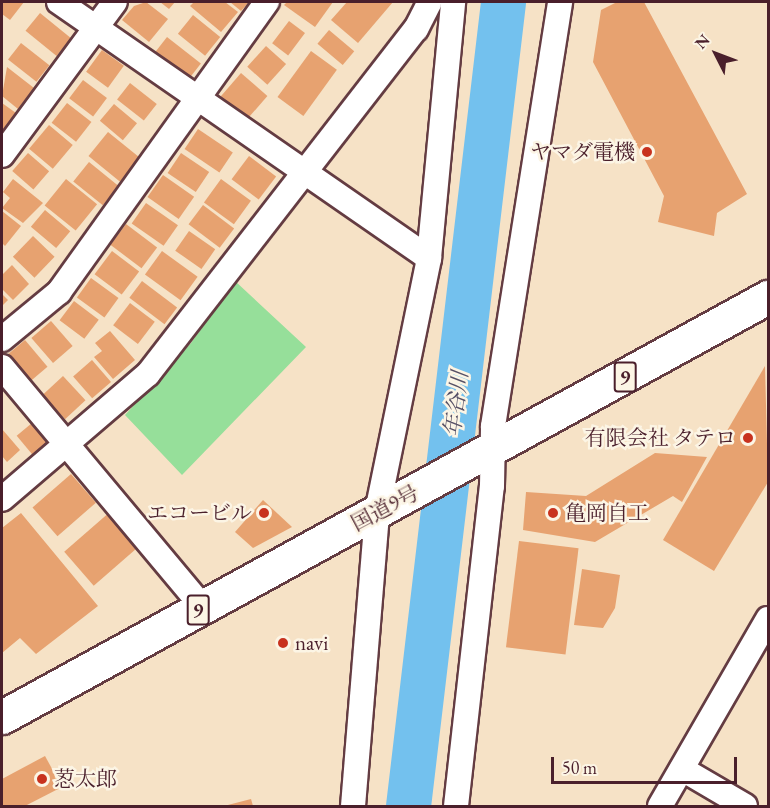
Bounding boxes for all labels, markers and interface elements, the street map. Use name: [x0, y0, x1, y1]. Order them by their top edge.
north arrow: [686, 24, 746, 84]
text: N: [690, 30, 714, 53]
place label: ヤマダ電機: [530, 139, 635, 165]
marker: ヤマダ電機: [640, 145, 654, 159]
road number: 9: [613, 360, 637, 394]
water label: 年谷川: [439, 370, 473, 438]
place label: 有限会社 タテロ: [585, 425, 736, 451]
marker: 有限会社 タテロ: [741, 431, 755, 445]
street label: 国道9号: [347, 480, 423, 536]
place label: エコービル: [147, 500, 252, 526]
place label: 亀岡自工: [565, 500, 649, 526]
marker: エコービル: [257, 506, 271, 520]
marker: 亀岡自工: [546, 506, 560, 520]
road number: 9: [186, 593, 210, 627]
place label: navi: [295, 630, 328, 656]
marker: navi: [276, 636, 290, 650]
scale bar: [554, 745, 740, 783]
text: 50 m: [562, 756, 597, 779]
place label: 荵太郎: [54, 766, 117, 792]
marker: 荵太郎: [35, 772, 49, 786]

